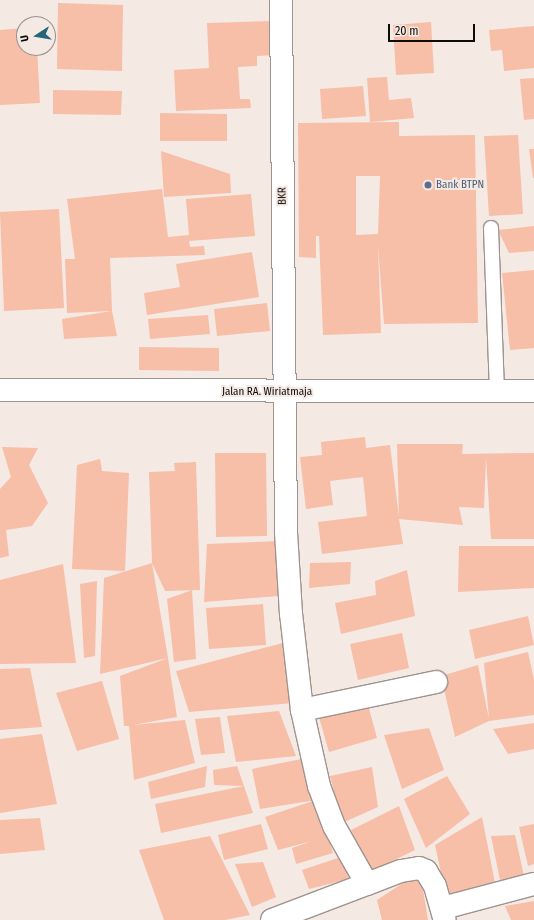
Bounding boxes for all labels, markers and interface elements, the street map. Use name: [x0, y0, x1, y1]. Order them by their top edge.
north arrow: [16, 16, 56, 56]
scale bar: [390, 16, 477, 42]
text: 20 m: [395, 24, 419, 38]
text: U: [18, 34, 32, 43]
place label: Bank BTPN: [436, 178, 484, 192]
marker: Bank BTPN: [423, 180, 433, 190]
street label: BKR: [276, 187, 290, 205]
street label: Jalan RA. Wiriatmaja: [222, 385, 312, 399]

